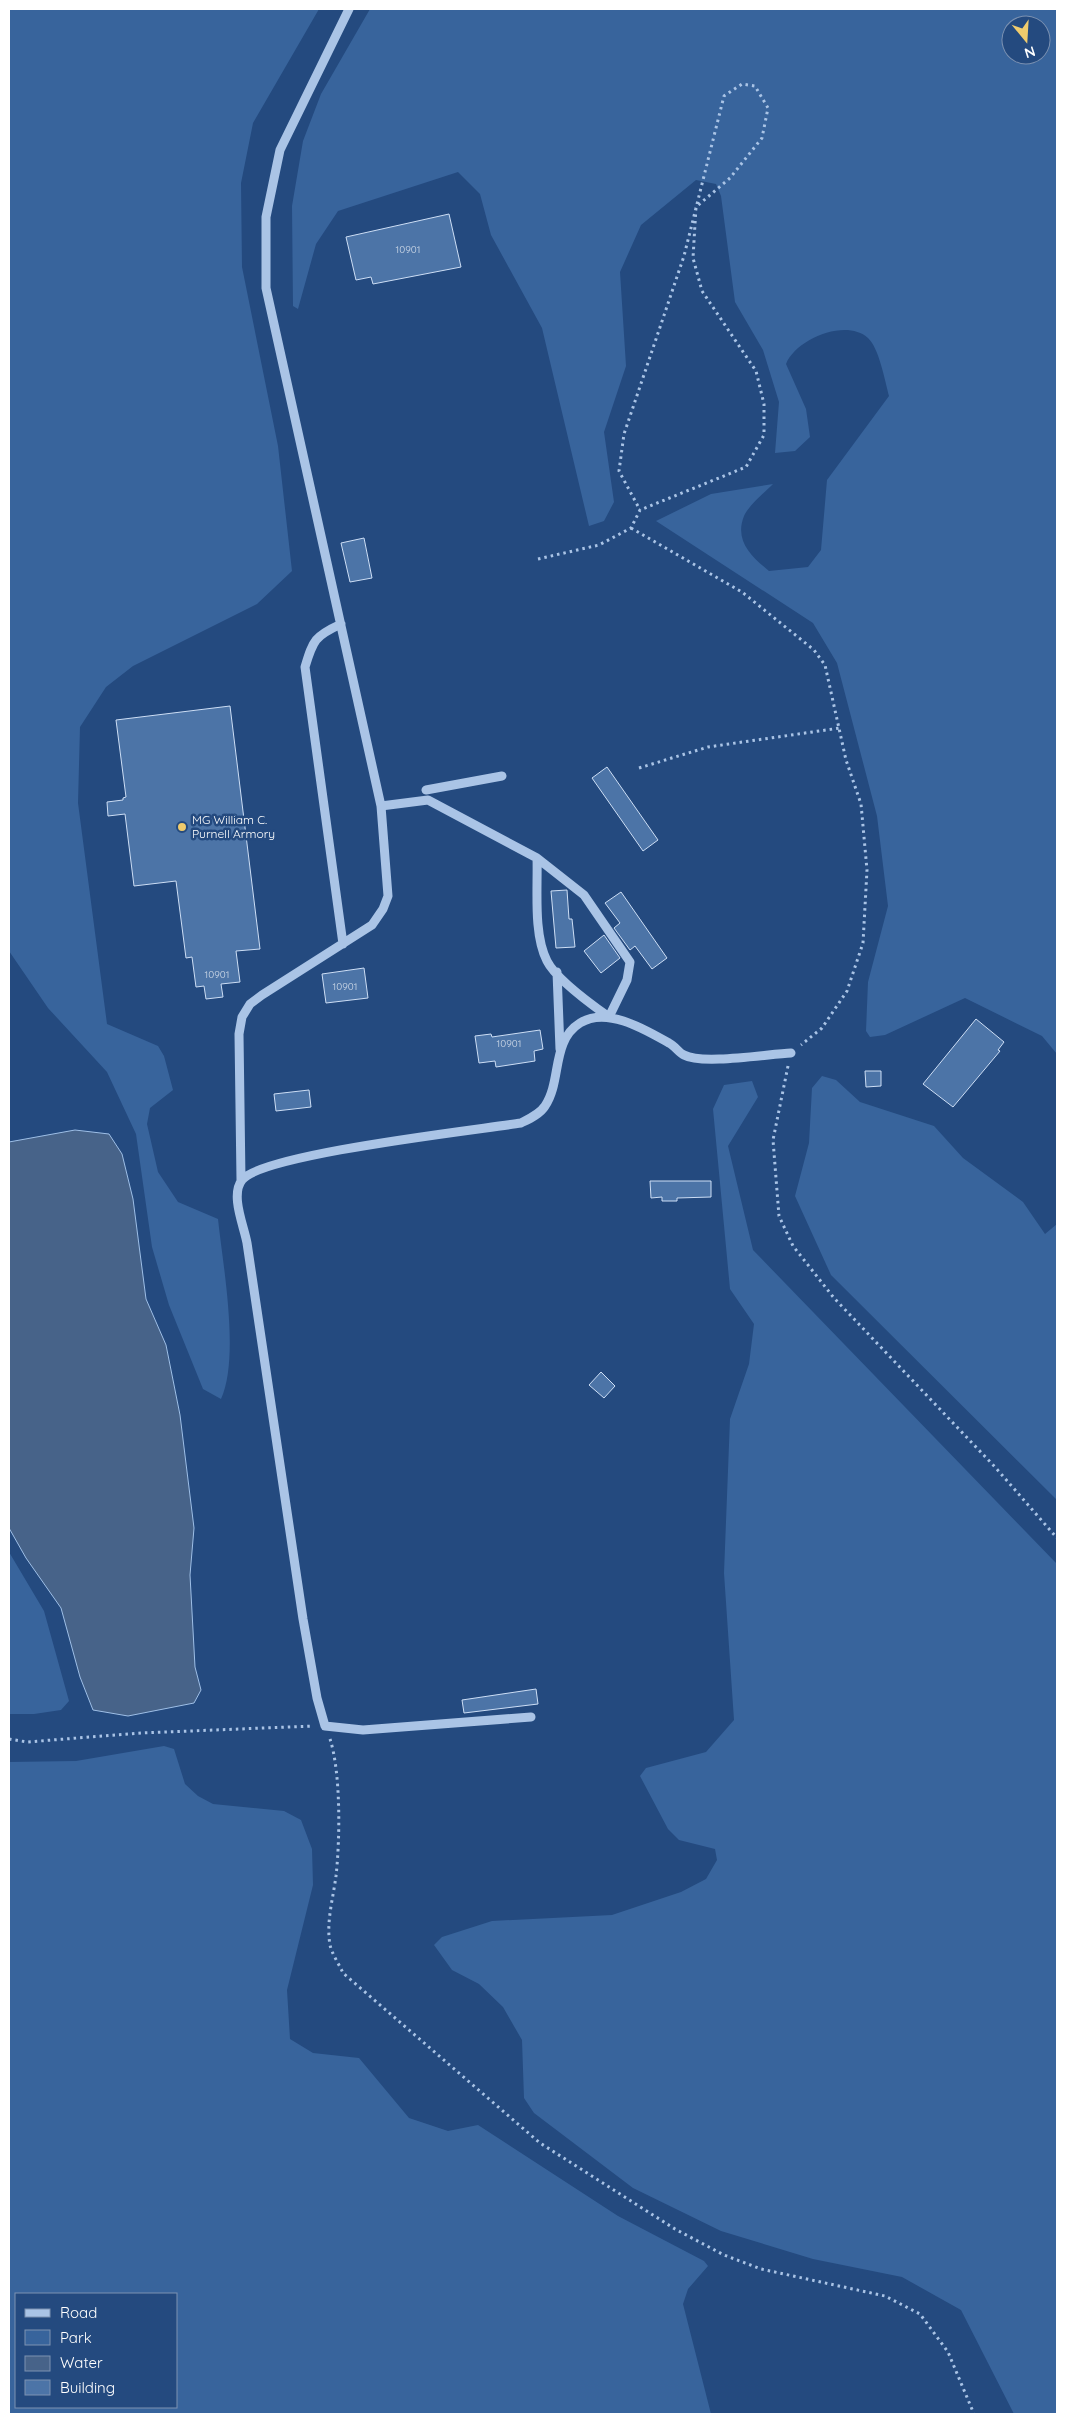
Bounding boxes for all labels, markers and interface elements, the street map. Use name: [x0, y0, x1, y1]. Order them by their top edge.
north arrow: [1001, 15, 1051, 65]
text: N: [1022, 42, 1038, 63]
house number: 10901: [396, 243, 420, 256]
place label: MG William C. Purnell Armory: [192, 812, 275, 841]
marker: MG William C. Purnell Armory: [176, 821, 188, 833]
house number: 10901: [205, 968, 229, 981]
house number: 10901: [333, 980, 357, 993]
house number: 10901: [497, 1037, 521, 1050]
legend: [15, 2293, 178, 2408]
text: Road: [60, 2303, 97, 2322]
text: Park: [60, 2328, 92, 2347]
text: Water: [60, 2353, 103, 2372]
text: Building: [60, 2378, 115, 2397]

